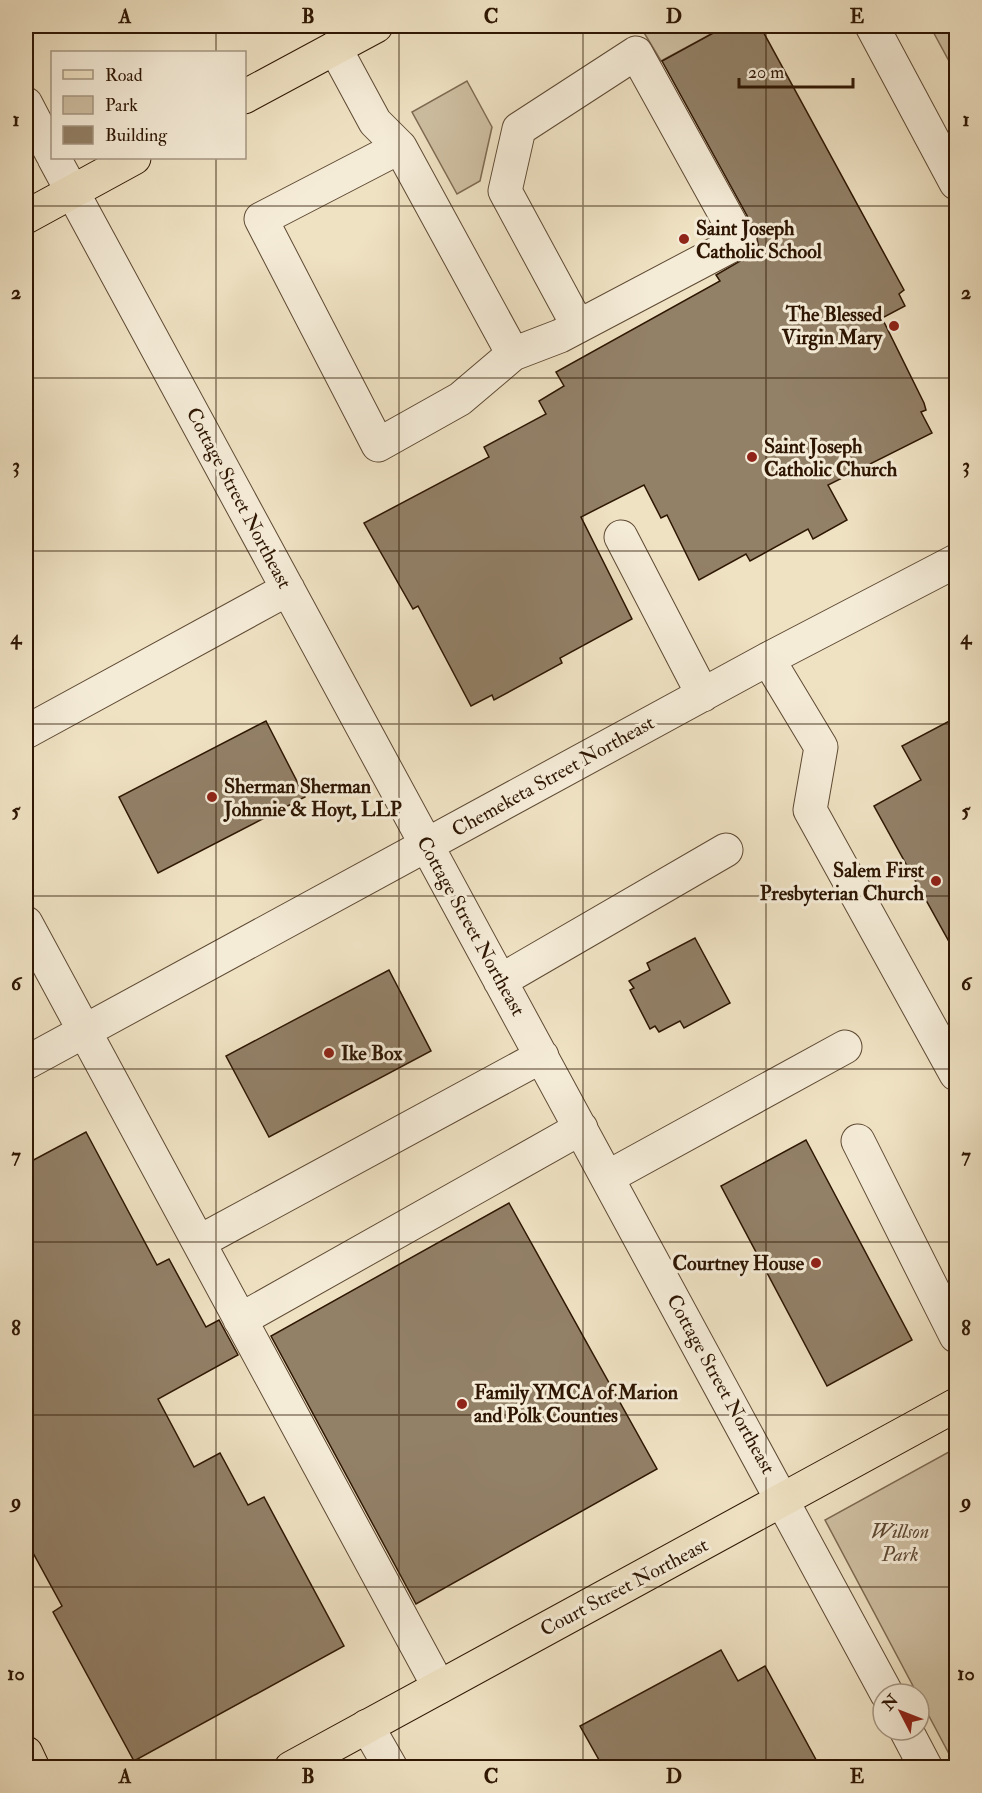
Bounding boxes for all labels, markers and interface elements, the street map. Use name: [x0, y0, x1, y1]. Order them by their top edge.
text: A: [118, 4, 132, 29]
text: B: [301, 4, 315, 29]
text: C: [484, 4, 498, 29]
text: D: [666, 4, 682, 29]
text: E: [850, 4, 865, 29]
legend: [51, 51, 246, 159]
scale bar: [739, 51, 853, 89]
text: 20 m: [748, 61, 784, 84]
text: Road: [105, 64, 143, 87]
text: Park: [105, 94, 138, 117]
text: 1: [12, 107, 20, 132]
text: 1: [962, 107, 970, 132]
text: Building: [105, 124, 168, 147]
place label: Saint Joseph Catholic School: [696, 216, 823, 264]
marker: Saint Joseph Catholic School: [677, 232, 691, 246]
text: 2: [11, 280, 21, 305]
text: 2: [961, 280, 971, 305]
place label: The Blessed Virgin Mary: [781, 302, 883, 351]
marker: The Blessed Virgin Mary: [887, 319, 901, 333]
street label: Cottage Street Northeast: [181, 403, 298, 593]
place label: Saint Joseph Catholic Church: [764, 434, 898, 482]
marker: Saint Joseph Catholic Church: [745, 450, 759, 464]
text: 3: [12, 453, 20, 478]
text: 3: [962, 453, 970, 478]
text: 4: [10, 625, 23, 650]
text: 4: [960, 625, 973, 650]
street label: Chemeketa Street Northeast: [447, 710, 659, 842]
place label: Sherman Sherman Johnnie & Hoyt, LLP: [223, 774, 402, 823]
marker: Sherman Sherman Johnnie & Hoyt, LLP: [205, 790, 219, 804]
text: 5: [12, 798, 22, 823]
text: 5: [962, 798, 972, 823]
street label: Cottage Street Northeast: [411, 832, 531, 1021]
place label: Salem First Presbyterian Church: [760, 858, 925, 907]
marker: Salem First Presbyterian Church: [929, 874, 943, 888]
text: 6: [11, 971, 23, 996]
text: 6: [961, 971, 973, 996]
place label: Ike Box: [341, 1041, 402, 1066]
marker: Ike Box: [322, 1046, 336, 1060]
text: 7: [11, 1143, 21, 1168]
text: 7: [961, 1143, 971, 1168]
place label: Courtney House: [672, 1251, 805, 1277]
marker: Courtney House: [809, 1256, 823, 1270]
street label: Cottage Street Northeast: [661, 1290, 781, 1479]
text: 8: [11, 1316, 21, 1341]
text: 8: [961, 1316, 971, 1341]
place label: Family YMCA of Marion and Polk Counties: [474, 1380, 679, 1428]
marker: Family YMCA of Marion and Polk Counties: [455, 1397, 469, 1411]
text: 9: [9, 1489, 21, 1514]
text: 9: [959, 1489, 971, 1514]
park label: Willson Park: [871, 1519, 929, 1567]
street label: Court Street Northeast: [536, 1532, 713, 1642]
text: 10: [7, 1661, 25, 1686]
text: 10: [957, 1661, 975, 1686]
north arrow: [871, 1682, 931, 1742]
text: N: [878, 1690, 903, 1715]
text: A: [118, 1764, 132, 1789]
text: B: [301, 1764, 315, 1789]
text: C: [484, 1764, 498, 1789]
text: D: [666, 1764, 682, 1789]
text: E: [850, 1764, 865, 1789]

